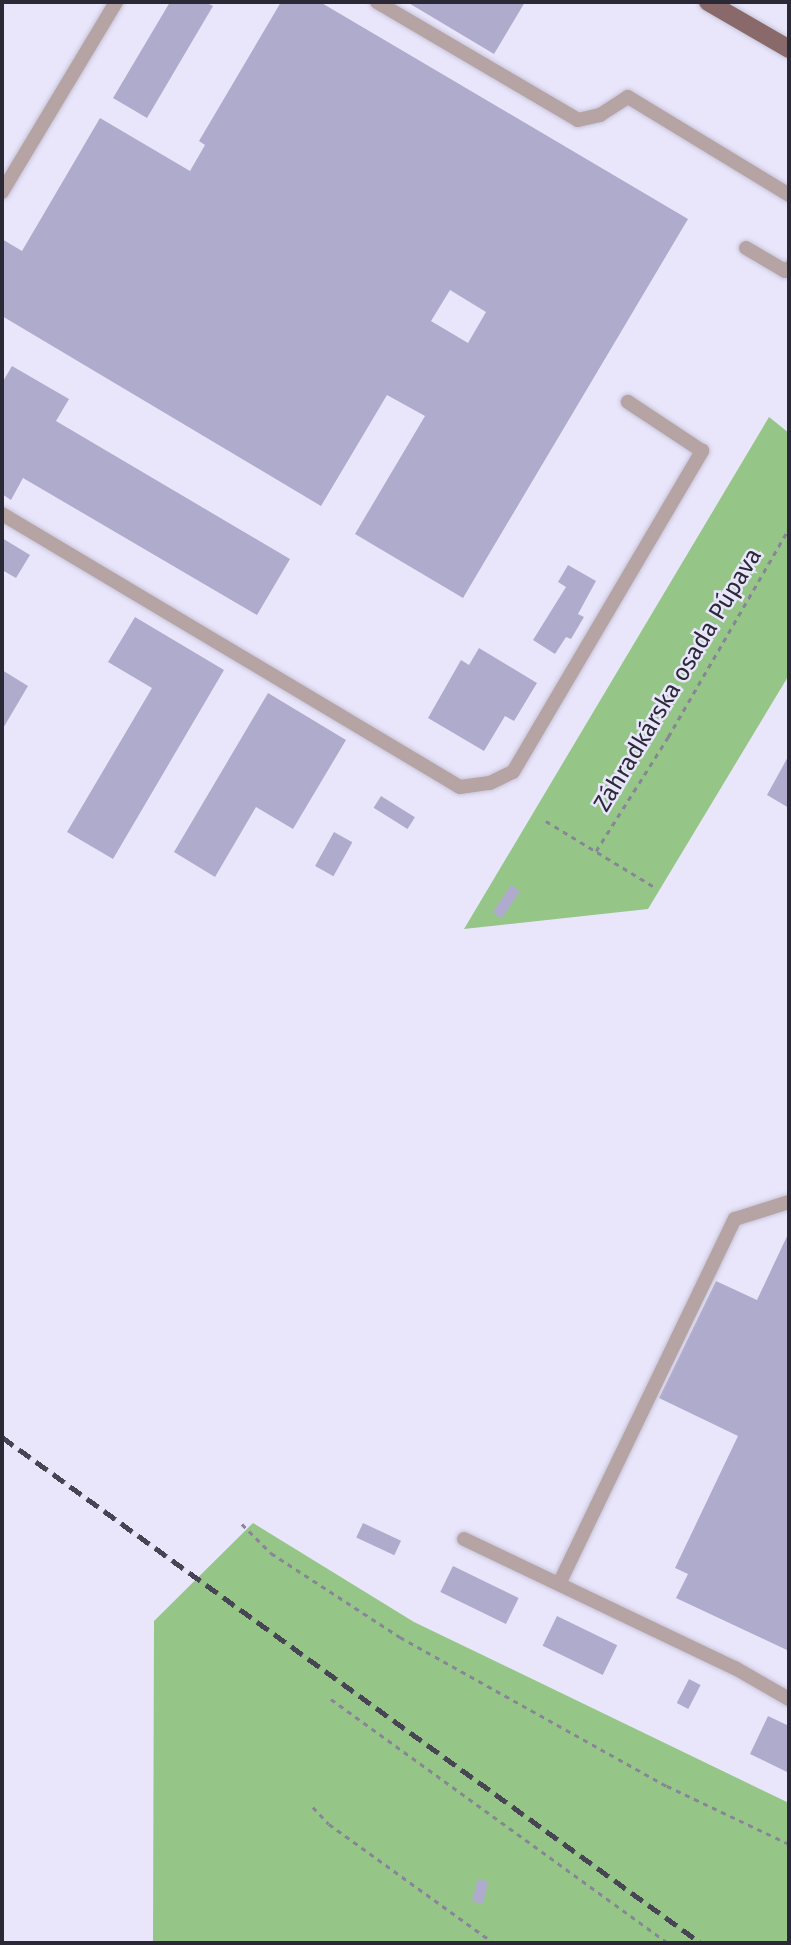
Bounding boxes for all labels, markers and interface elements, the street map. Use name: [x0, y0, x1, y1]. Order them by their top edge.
street label: Záhradkárska osada Púpava: [588, 543, 768, 817]

